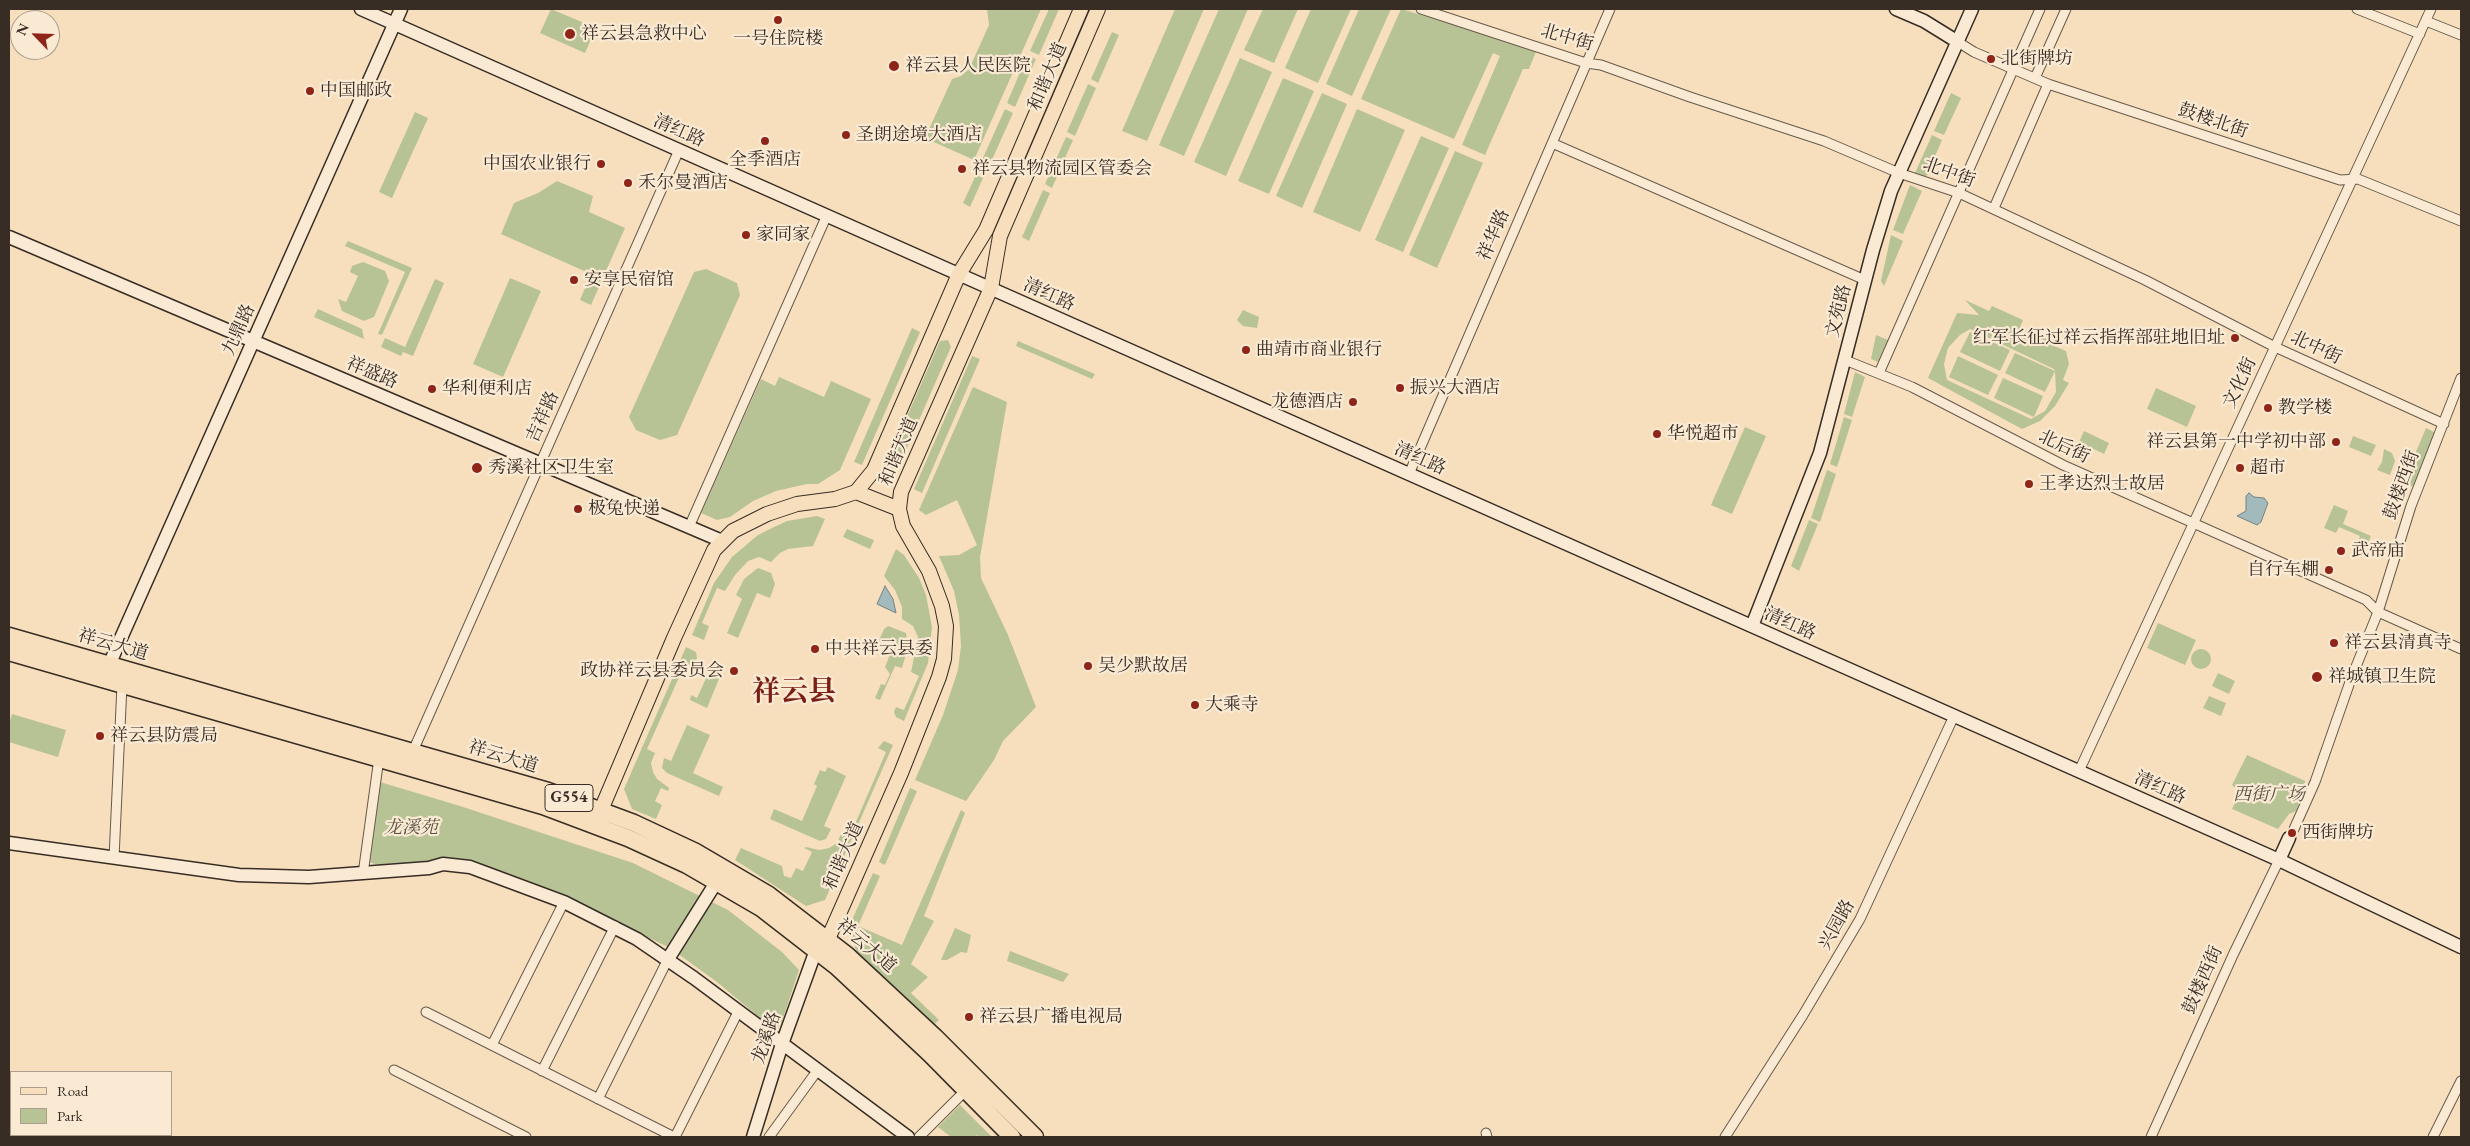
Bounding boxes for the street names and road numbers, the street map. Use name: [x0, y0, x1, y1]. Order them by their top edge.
street label: 北中街: [1538, 20, 1596, 56]
street label: 和谐大道: [1024, 40, 1072, 114]
street label: 鼓楼北街: [2175, 99, 2251, 143]
street label: 清红路: [650, 110, 708, 152]
street label: 北中街: [1920, 154, 1978, 192]
street label: 祥华路: [1474, 206, 1514, 264]
street label: 清红路: [1020, 274, 1078, 316]
street label: 文苑路: [1822, 282, 1856, 340]
street label: 九鼎路: [218, 301, 260, 359]
street label: 北中街: [2287, 327, 2345, 369]
street label: 祥盛路: [343, 353, 401, 393]
street label: 文化街: [2219, 354, 2261, 412]
street label: 吉祥路: [522, 388, 564, 446]
street label: 和谐大道: [875, 415, 923, 489]
street label: 北后街: [2035, 426, 2093, 468]
street label: 清红路: [1391, 438, 1449, 480]
street label: 鼓楼西街: [2380, 447, 2424, 523]
street label: 清红路: [1761, 603, 1819, 645]
street label: 祥云大道: [75, 625, 151, 665]
street label: 祥云大道: [465, 736, 541, 778]
street label: 清红路: [2131, 767, 2189, 809]
road number: G554: [545, 784, 593, 811]
street label: 和谐大道: [819, 819, 869, 893]
street label: 兴园路: [1814, 896, 1860, 954]
street label: 祥云大道: [832, 914, 900, 978]
street label: 鼓楼西街: [2178, 943, 2228, 1017]
street label: 龙溪路: [748, 1009, 786, 1067]

